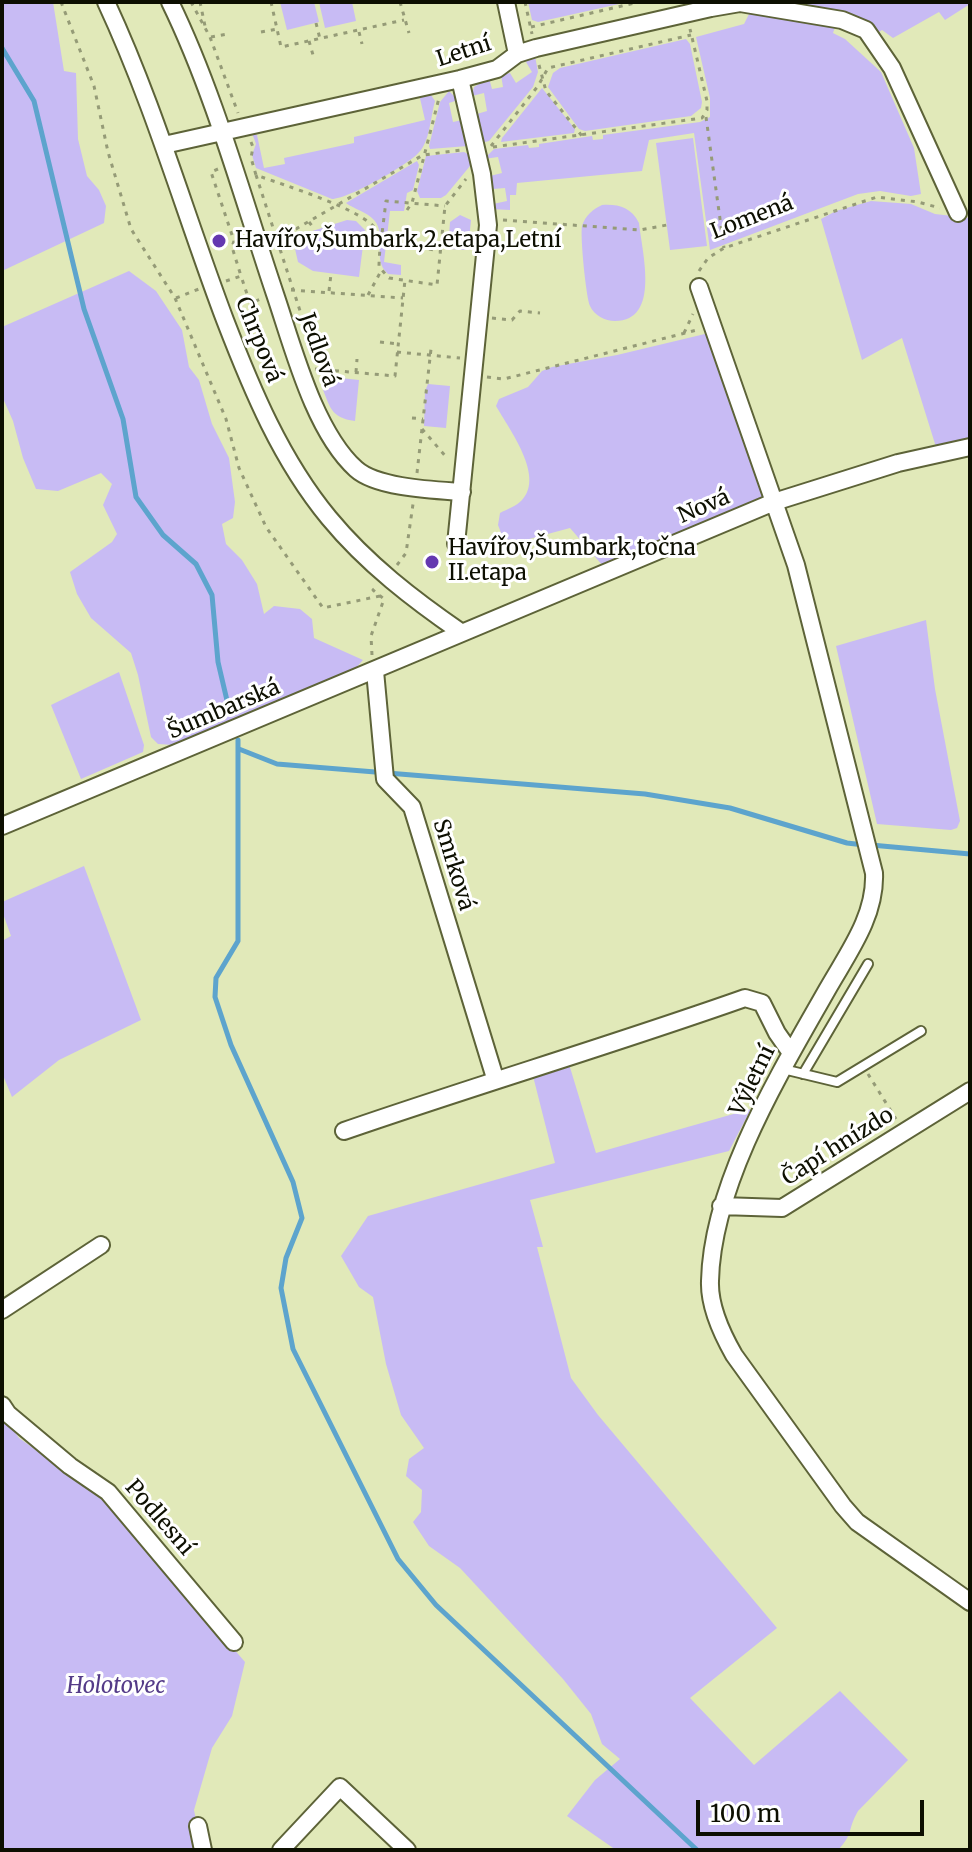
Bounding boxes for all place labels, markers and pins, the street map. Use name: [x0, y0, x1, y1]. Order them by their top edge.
place label: Havířov,Šumbark,2.etapa,Letní: [235, 228, 561, 254]
marker: Havířov,Šumbark,2.etapa,Letní: [210, 232, 228, 250]
place label: Havířov,Šumbark,točna II.etapa: [448, 536, 696, 588]
marker: Havířov,Šumbark,točna II.etapa: [423, 553, 441, 571]

